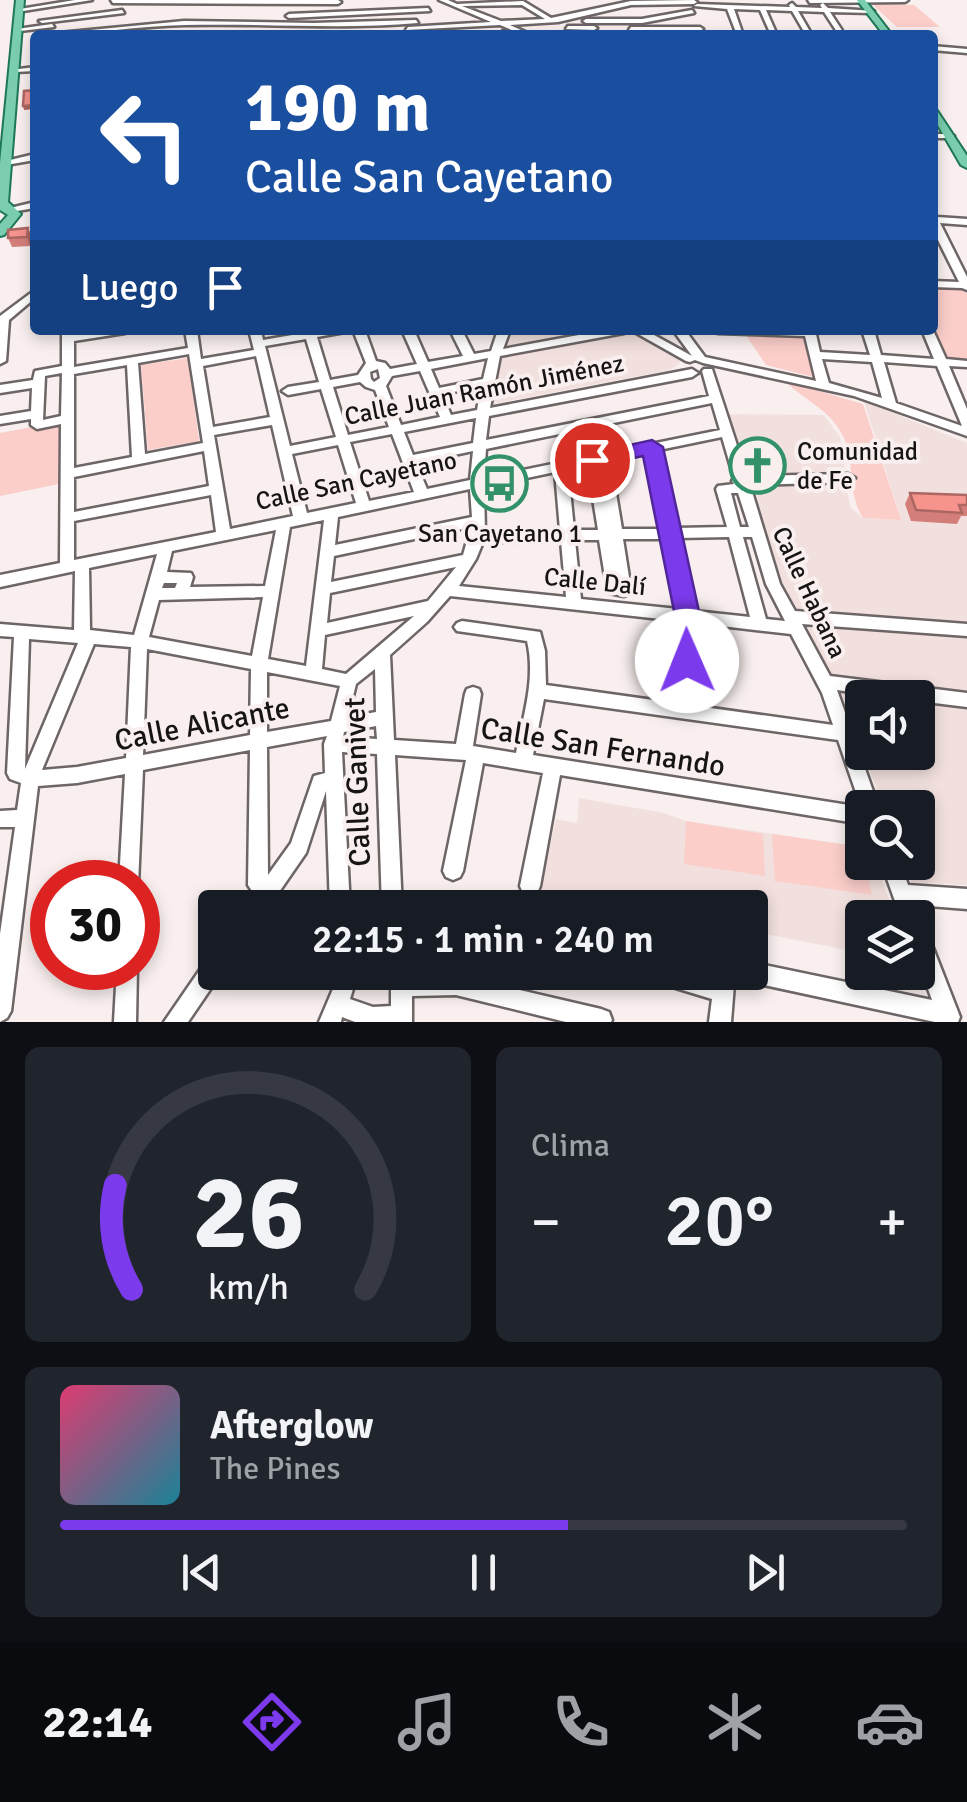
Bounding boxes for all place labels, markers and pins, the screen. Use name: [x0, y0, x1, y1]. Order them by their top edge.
pin: [550, 418, 635, 503]
church icon: Comunidad de Fe: [728, 435, 788, 495]
place label: Comunidad de Fe: [797, 436, 918, 496]
bus stop icon: San Cayetano 1: [470, 454, 530, 514]
place label: San Cayetano 1: [418, 518, 582, 549]

